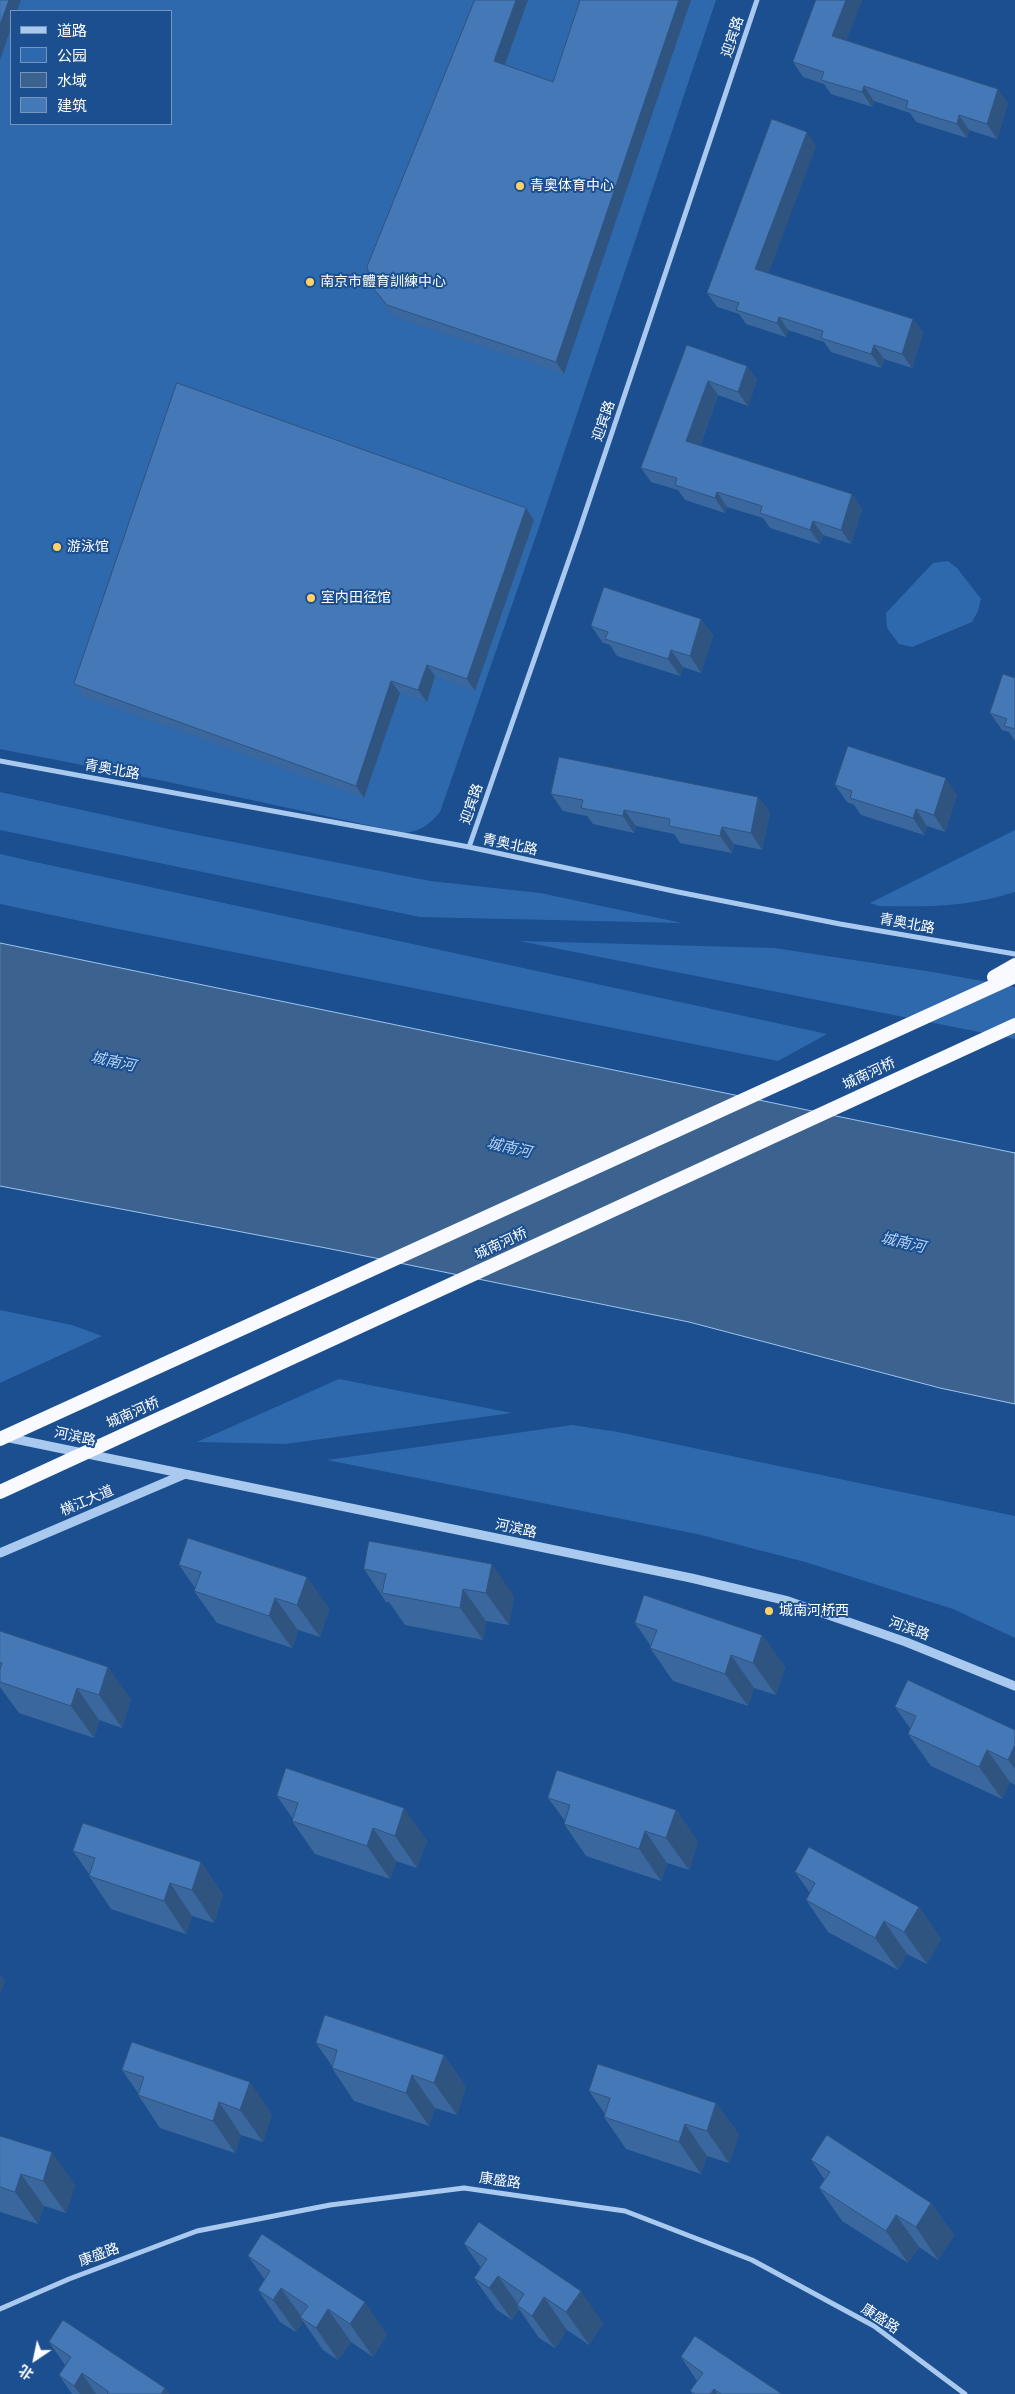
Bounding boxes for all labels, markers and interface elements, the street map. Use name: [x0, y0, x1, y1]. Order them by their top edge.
legend: [10, 10, 172, 125]
street label: 迎宾路: [719, 14, 747, 60]
text: 道路: [57, 22, 87, 40]
text: 公园: [57, 47, 87, 65]
text: 水域: [57, 72, 87, 90]
text: 建筑: [57, 97, 87, 115]
place label: 青奥体育中心: [530, 178, 614, 194]
marker: 青奥体育中心: [514, 180, 526, 192]
place label: 南京市體育訓練中心: [320, 274, 446, 290]
marker: 南京市體育訓練中心: [304, 276, 316, 288]
street label: 迎宾路: [589, 398, 619, 444]
place label: 游泳馆: [67, 539, 109, 555]
marker: 游泳馆: [51, 541, 63, 553]
place label: 室内田径馆: [321, 590, 391, 606]
marker: 室内田径馆: [305, 592, 317, 604]
street label: 青奥北路: [83, 757, 141, 783]
street label: 迎宾路: [457, 781, 487, 827]
street label: 青奥北路: [481, 831, 539, 859]
street label: 青奥北路: [878, 911, 936, 937]
water label: 城南河: [89, 1049, 137, 1075]
street label: 城南河桥: [840, 1055, 898, 1093]
water label: 城南河: [485, 1134, 533, 1162]
street label: 城南河桥: [472, 1225, 530, 1263]
water label: 城南河: [879, 1229, 927, 1257]
street label: 城南河桥: [104, 1394, 162, 1432]
street label: 河滨路: [53, 1424, 97, 1450]
street label: 横江大道: [58, 1482, 116, 1520]
street label: 河滨路: [494, 1516, 538, 1542]
place label: 城南河桥西: [779, 1603, 849, 1619]
marker: 城南河桥西: [763, 1605, 775, 1617]
street label: 河滨路: [886, 1614, 932, 1644]
street label: 康盛路: [478, 2170, 522, 2192]
street label: 康盛路: [76, 2240, 122, 2270]
street label: 康盛路: [858, 2301, 902, 2337]
north arrow: [10, 2334, 60, 2384]
text: 北: [16, 2361, 37, 2383]

